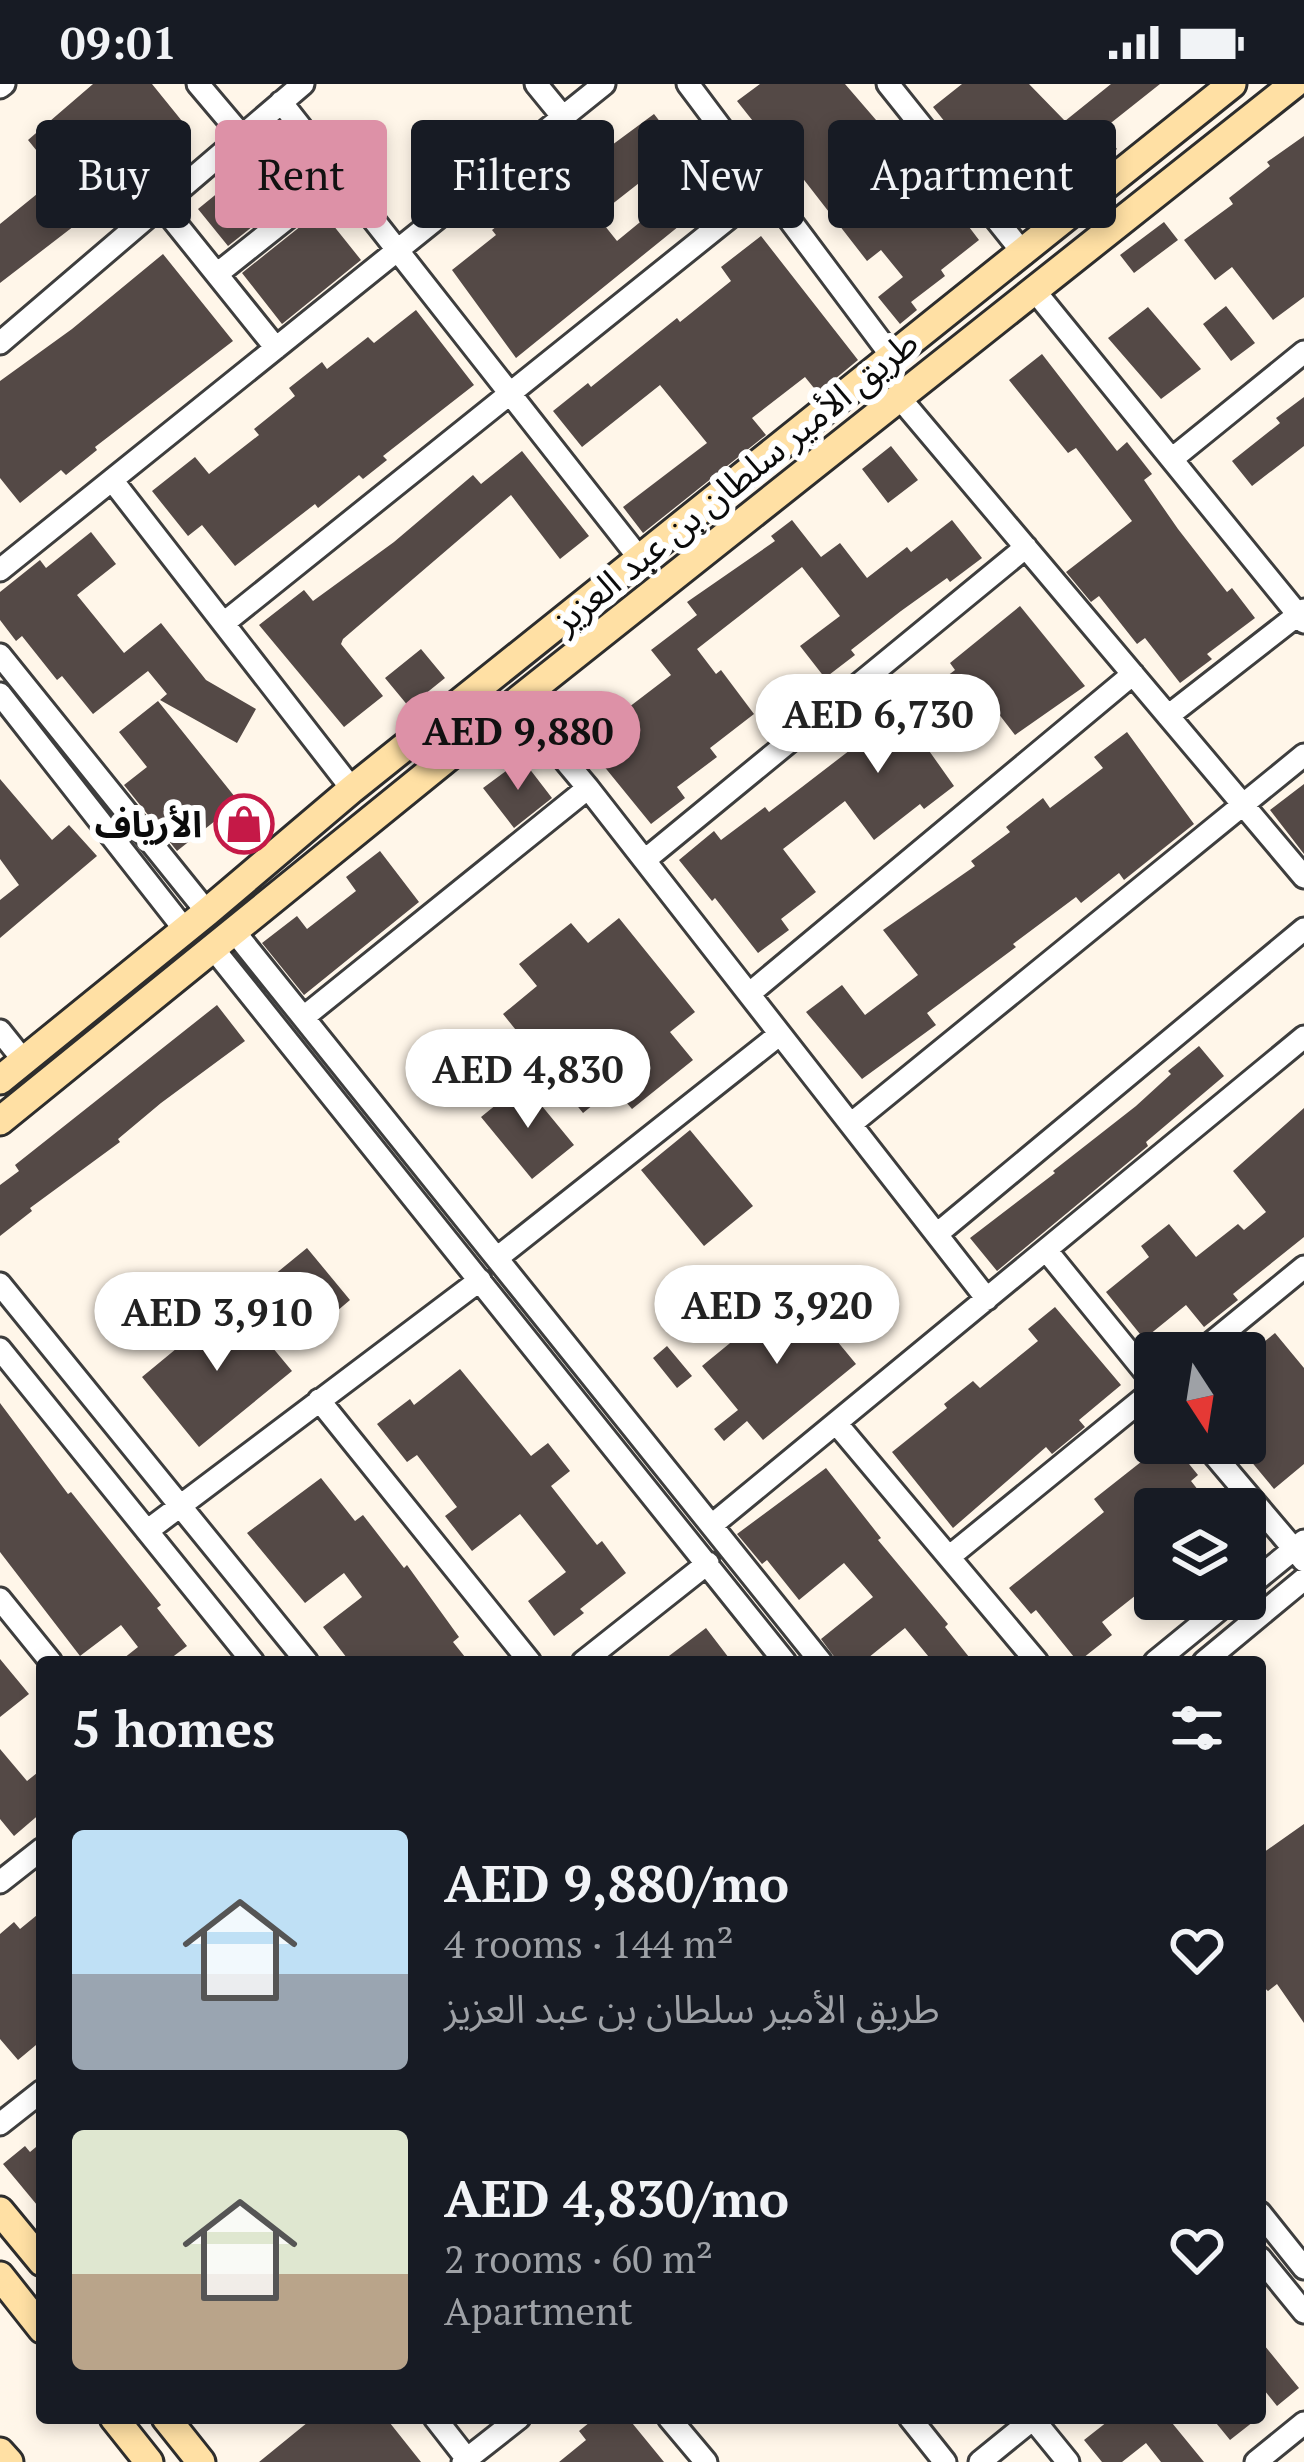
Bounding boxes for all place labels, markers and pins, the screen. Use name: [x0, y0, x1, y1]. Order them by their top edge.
pin: AED 6,730: [741, 674, 1015, 776]
pin: AED 9,880: [381, 691, 655, 793]
shop icon: الأرياف: [213, 793, 275, 855]
place label: الأرياف: [95, 800, 202, 847]
pin: AED 4,830: [391, 1029, 665, 1131]
pin: AED 3,920: [640, 1265, 914, 1367]
pin: AED 3,910: [80, 1272, 354, 1374]

